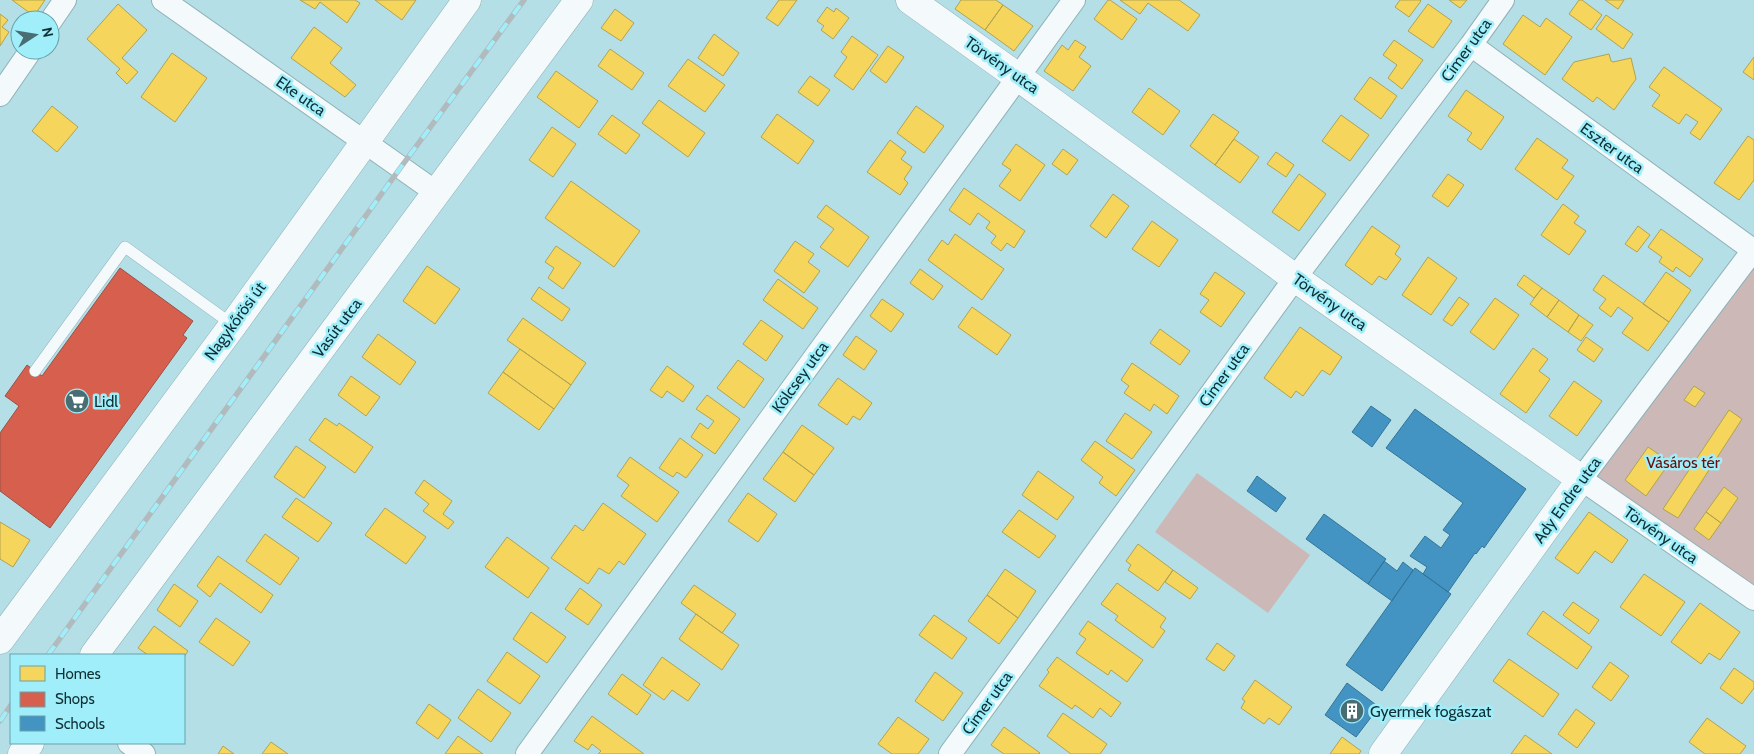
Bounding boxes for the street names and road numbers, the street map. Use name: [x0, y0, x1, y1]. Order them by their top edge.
street label: Címer utca: [1437, 15, 1495, 85]
street label: Törvény utca: [961, 33, 1043, 98]
street label: Eke utca: [273, 72, 330, 120]
street label: Eszter utca: [1577, 119, 1648, 178]
street label: Törvény utca: [1289, 270, 1371, 335]
street label: Nagykőrösi út: [200, 278, 270, 364]
street label: Vasút utca: [309, 294, 366, 361]
street label: Kölcsey utca: [768, 337, 832, 416]
street label: Címer utca: [1195, 340, 1253, 410]
street label: Ady Endre utca: [1529, 453, 1605, 547]
street label: Törvény utca: [1620, 503, 1702, 568]
street label: Címer utca: [958, 668, 1016, 738]

